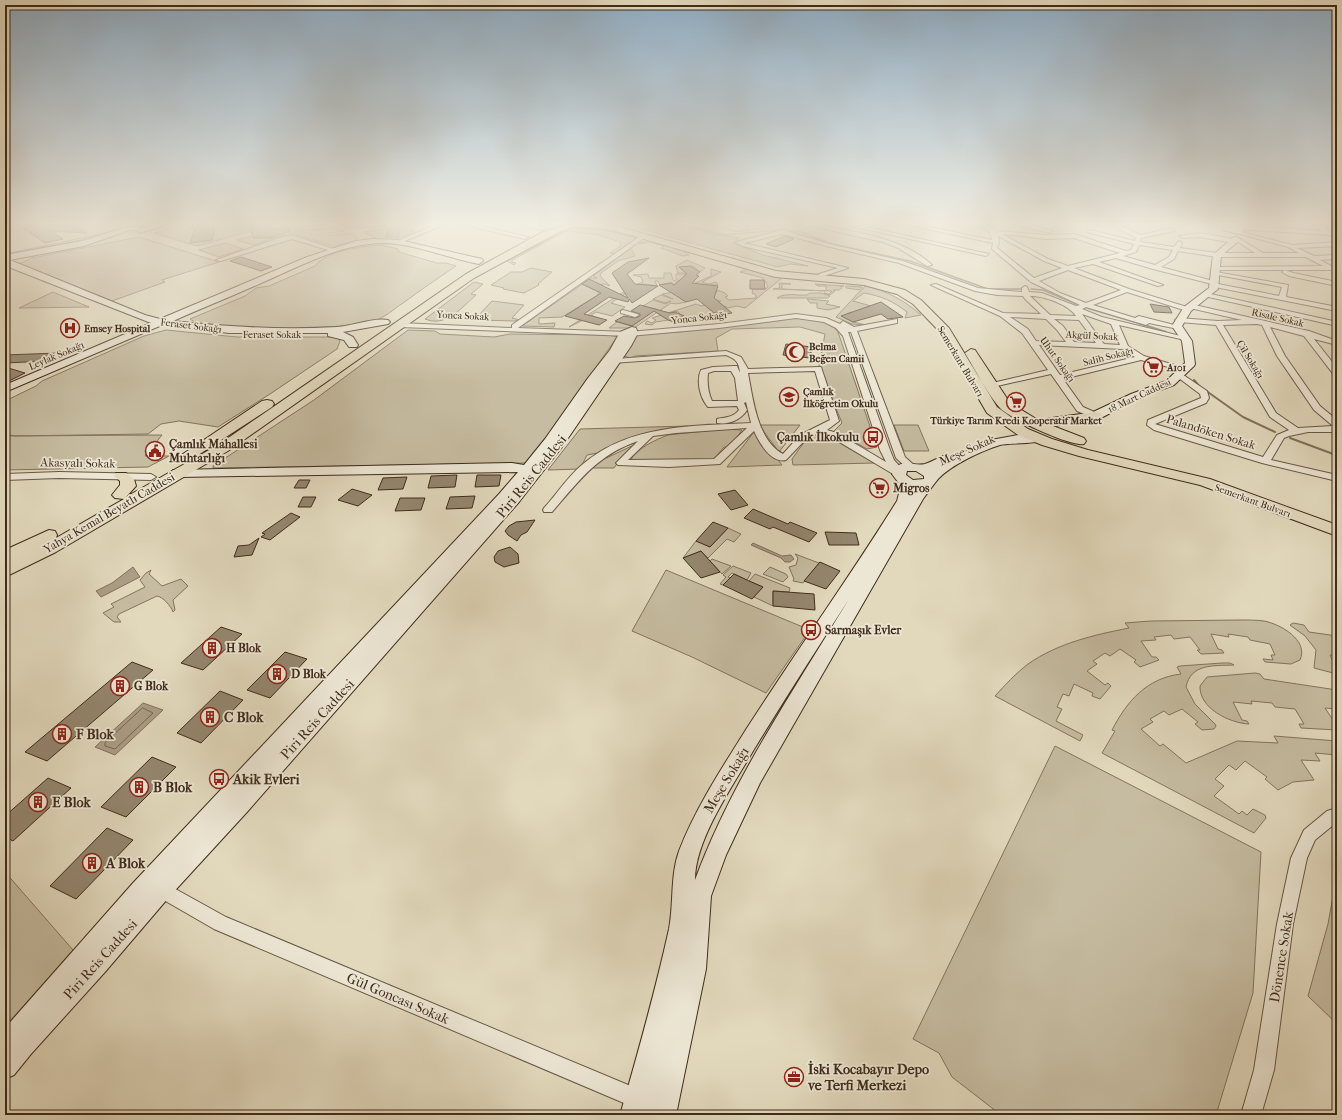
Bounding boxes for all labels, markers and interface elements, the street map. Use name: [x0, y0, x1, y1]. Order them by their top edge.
street label: Risale Sokak: [1250, 306, 1306, 330]
street label: Yonca Sokak: [435, 309, 491, 323]
street label: Yonca Sokağı: [670, 309, 728, 327]
street label: Feraset Sokağı: [160, 316, 222, 336]
hospital icon: Emsey Hospital: [59, 317, 81, 339]
place label: Emsey Hospital: [84, 323, 150, 335]
street label: Semerkant Bulvarı: [934, 324, 986, 399]
street label: Feraset Sokak: [243, 329, 302, 341]
street label: Akgül Sokak: [1064, 329, 1119, 343]
street label: Uhut Sokağı: [1037, 335, 1077, 385]
street label: Çil Sokağı: [1234, 338, 1266, 381]
street label: Leylak Sokağı: [27, 339, 86, 373]
mosque icon: Belma Beğen Camii: [784, 341, 806, 363]
place label: Belma Beğen Camii: [809, 341, 865, 365]
street label: Salih Sokağı: [1082, 345, 1135, 369]
supermarket icon: A101: [1142, 356, 1164, 378]
place label: A101: [1166, 362, 1186, 374]
street label: 18 Mart Caddesi: [1106, 376, 1173, 416]
school or university icon: Çamlık İlköğretim Okulu: [778, 386, 800, 408]
place label: Çamlık İlköğretim Okulu: [803, 386, 879, 410]
supermarket icon: Türkiye Tarım Kredi Kooperatif Market: [1005, 391, 1027, 413]
street label: Palandöken Sokak: [1165, 412, 1258, 452]
place label: Türkiye Tarım Kredi Kooperatif Market: [929, 415, 1102, 427]
bus stop icon: Çamlık İlkokulu: [862, 426, 884, 448]
place label: Çamlık İlkokulu: [777, 429, 859, 445]
street label: Piri Reis Caddesi: [493, 431, 570, 521]
street label: Meşe Sokak: [937, 431, 998, 469]
place label: Çamlık Mahallesi Muhtarlığı: [168, 437, 258, 466]
public building icon: Çamlık Mahallesi Muhtarlığı: [144, 440, 166, 462]
street label: Akasyalı Sokak: [39, 455, 117, 471]
street label: Yahya Kemal Beyatlı Caddesi: [40, 469, 177, 557]
supermarket icon: Migros: [868, 477, 890, 499]
place label: Migros: [892, 481, 930, 496]
street label: Semerkant Bulvarı: [1213, 482, 1292, 520]
bus stop icon: Sarmaşık Evler: [800, 619, 822, 641]
place label: Sarmaşık Evler: [825, 623, 902, 638]
building icon: H Blok: [201, 637, 223, 659]
place label: H Blok: [226, 641, 262, 655]
building icon: D Blok: [266, 663, 288, 685]
place label: D Blok: [291, 667, 327, 681]
building icon: G Blok: [109, 675, 131, 697]
street label: Piri Reis Caddesi: [277, 676, 358, 763]
place label: G Blok: [134, 679, 169, 693]
building icon: C Blok: [199, 706, 221, 728]
place label: C Blok: [224, 709, 264, 726]
building icon: F Blok: [51, 723, 73, 745]
place label: F Blok: [75, 726, 114, 743]
street label: Meşe Sokağı: [700, 744, 753, 816]
bus stop icon: Akik Evleri: [208, 768, 230, 790]
place label: Akik Evleri: [232, 771, 301, 788]
building icon: B Blok: [128, 776, 150, 798]
place label: B Blok: [153, 779, 193, 796]
building icon: E Blok: [27, 791, 49, 813]
place label: E Blok: [52, 794, 91, 811]
building icon: A Blok: [81, 852, 103, 874]
place label: A Blok: [105, 855, 146, 872]
street label: Dönence Sokak: [1266, 910, 1297, 1004]
street label: Piri Reis Caddesi: [60, 916, 141, 1003]
street label: Gül Goncası Sokak: [344, 969, 452, 1028]
place label: İski Kocabayır Depo ve Terfi Merkezi: [807, 1060, 929, 1094]
office icon: İski Kocabayır Depo ve Terfi Merkezi: [783, 1066, 805, 1088]

